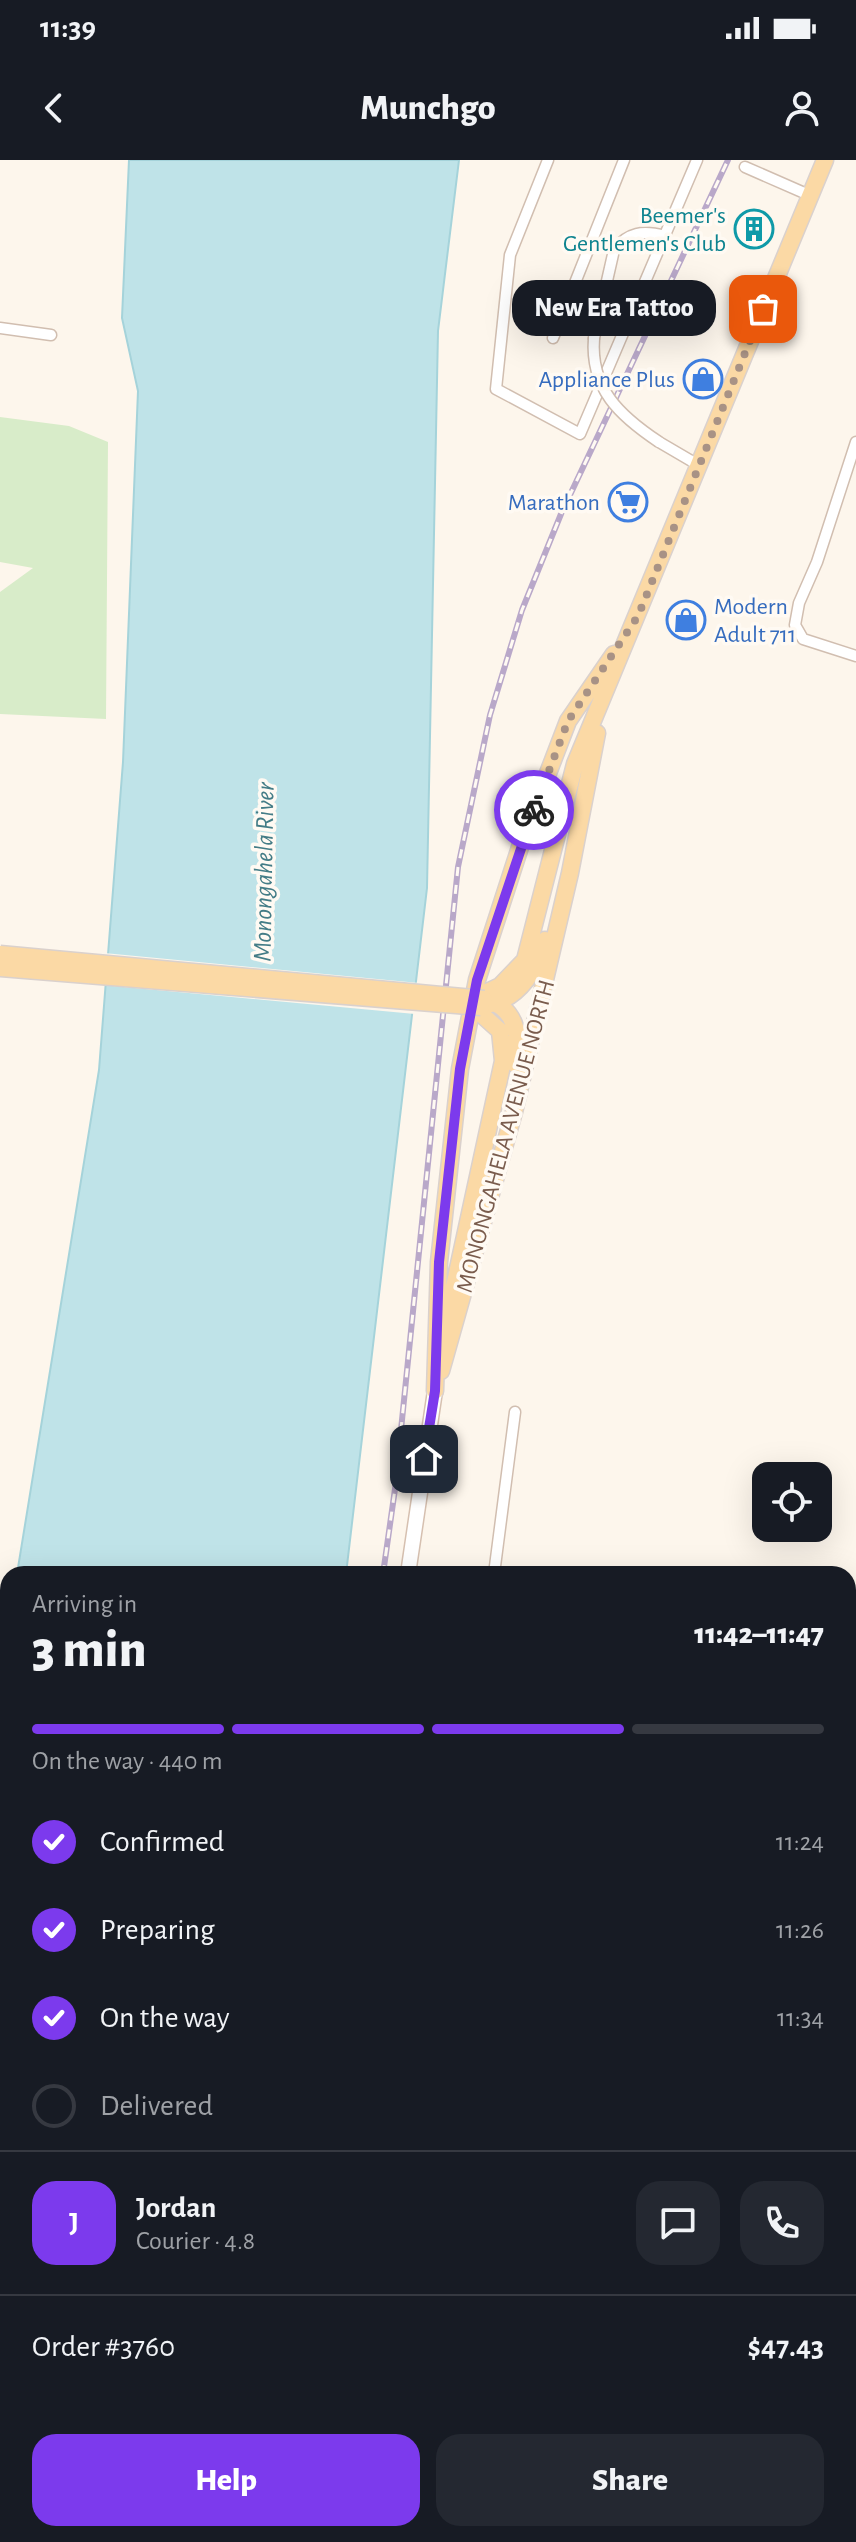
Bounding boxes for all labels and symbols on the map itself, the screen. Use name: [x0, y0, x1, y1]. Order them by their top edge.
place label: Beemer's Gentlemen's Club: [563, 204, 726, 256]
building icon: Beemer's Gentlemen's Club: [733, 208, 775, 250]
pin: [729, 275, 797, 343]
callout: New Era Tattoo: [511, 281, 715, 337]
shop icon: Appliance Plus: [682, 358, 724, 400]
place label: Appliance Plus: [538, 368, 675, 392]
supermarket icon: Marathon: [607, 481, 649, 523]
place label: Marathon: [508, 491, 600, 515]
place label: Modern Adult 711: [714, 595, 796, 647]
shop icon: Modern Adult 711: [665, 599, 707, 641]
courier: [494, 770, 574, 850]
water label: Monongahela River: [249, 781, 279, 962]
street label: MONONGAHELA AVENUE NORTH: [453, 977, 559, 1295]
pin: [390, 1425, 458, 1493]

